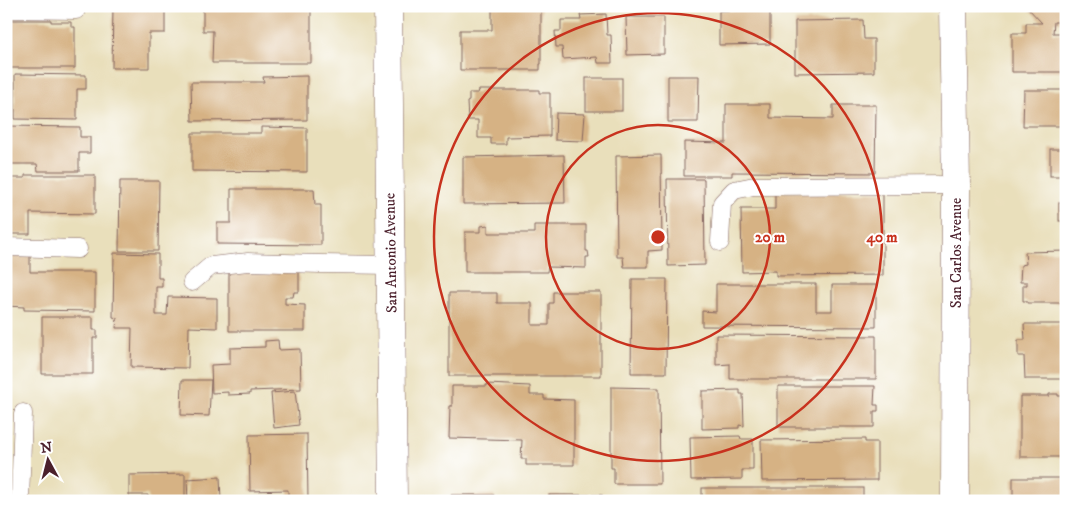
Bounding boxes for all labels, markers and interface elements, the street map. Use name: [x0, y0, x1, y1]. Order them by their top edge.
street label: San Antonio Avenue: [380, 193, 402, 313]
street label: San Carlos Avenue: [947, 198, 966, 308]
centre of rings: [649, 228, 667, 246]
text: 20 m: [755, 228, 786, 247]
text: 40 m: [865, 228, 898, 247]
north arrow: [22, 434, 72, 484]
text: N: [40, 438, 54, 458]

